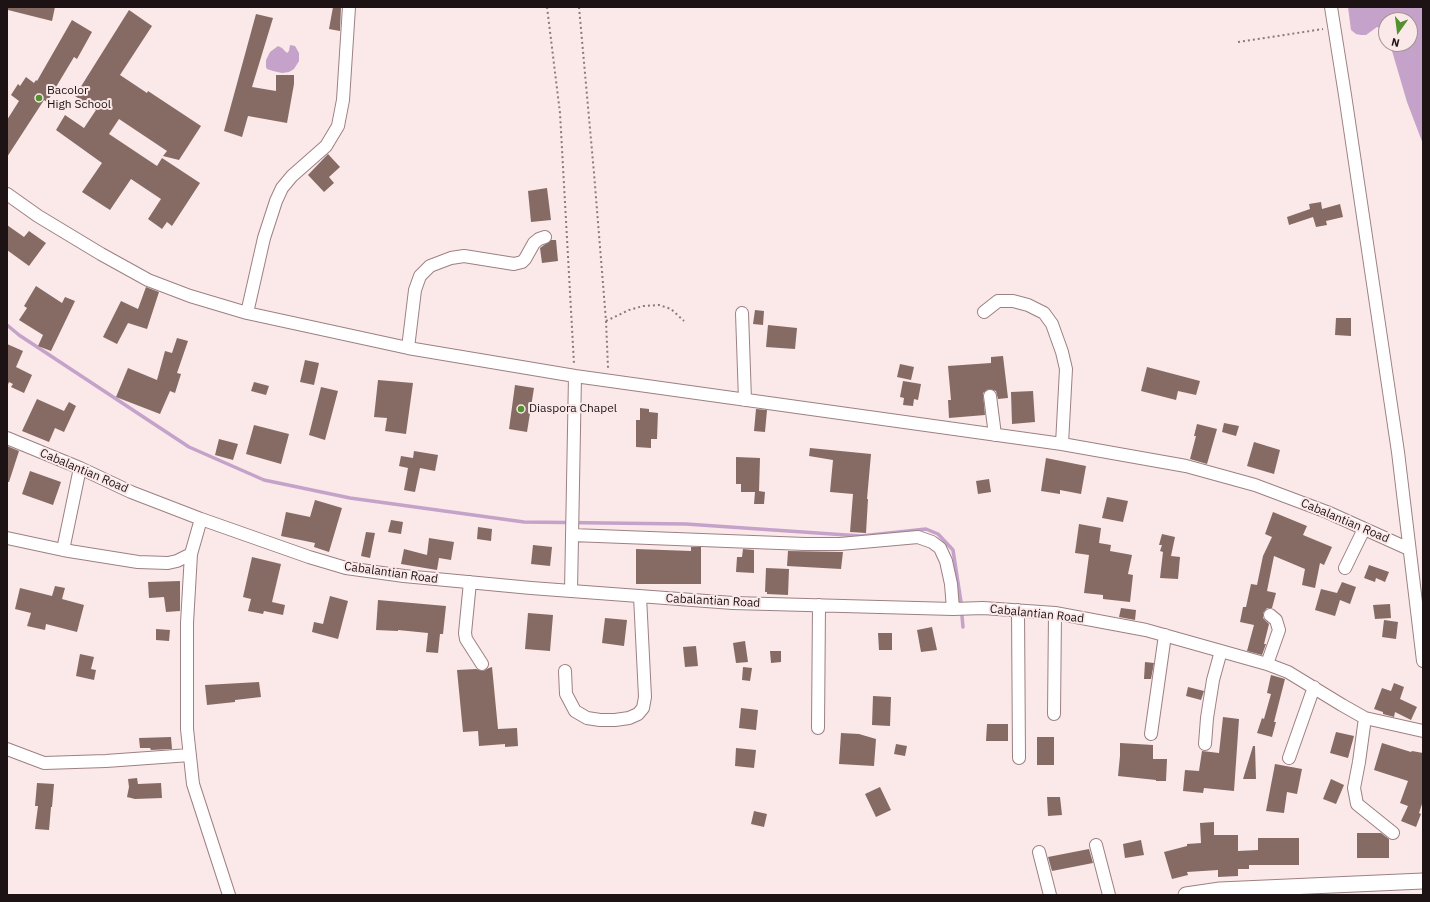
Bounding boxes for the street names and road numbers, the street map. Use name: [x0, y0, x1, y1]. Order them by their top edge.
street label: Cabalantian Road: [38, 446, 130, 496]
street label: Cabalantian Road: [1299, 496, 1391, 546]
street label: Cabalantian Road: [343, 559, 439, 587]
street label: Cabalantian Road: [665, 591, 761, 611]
street label: Cabalantian Road: [989, 602, 1085, 626]

